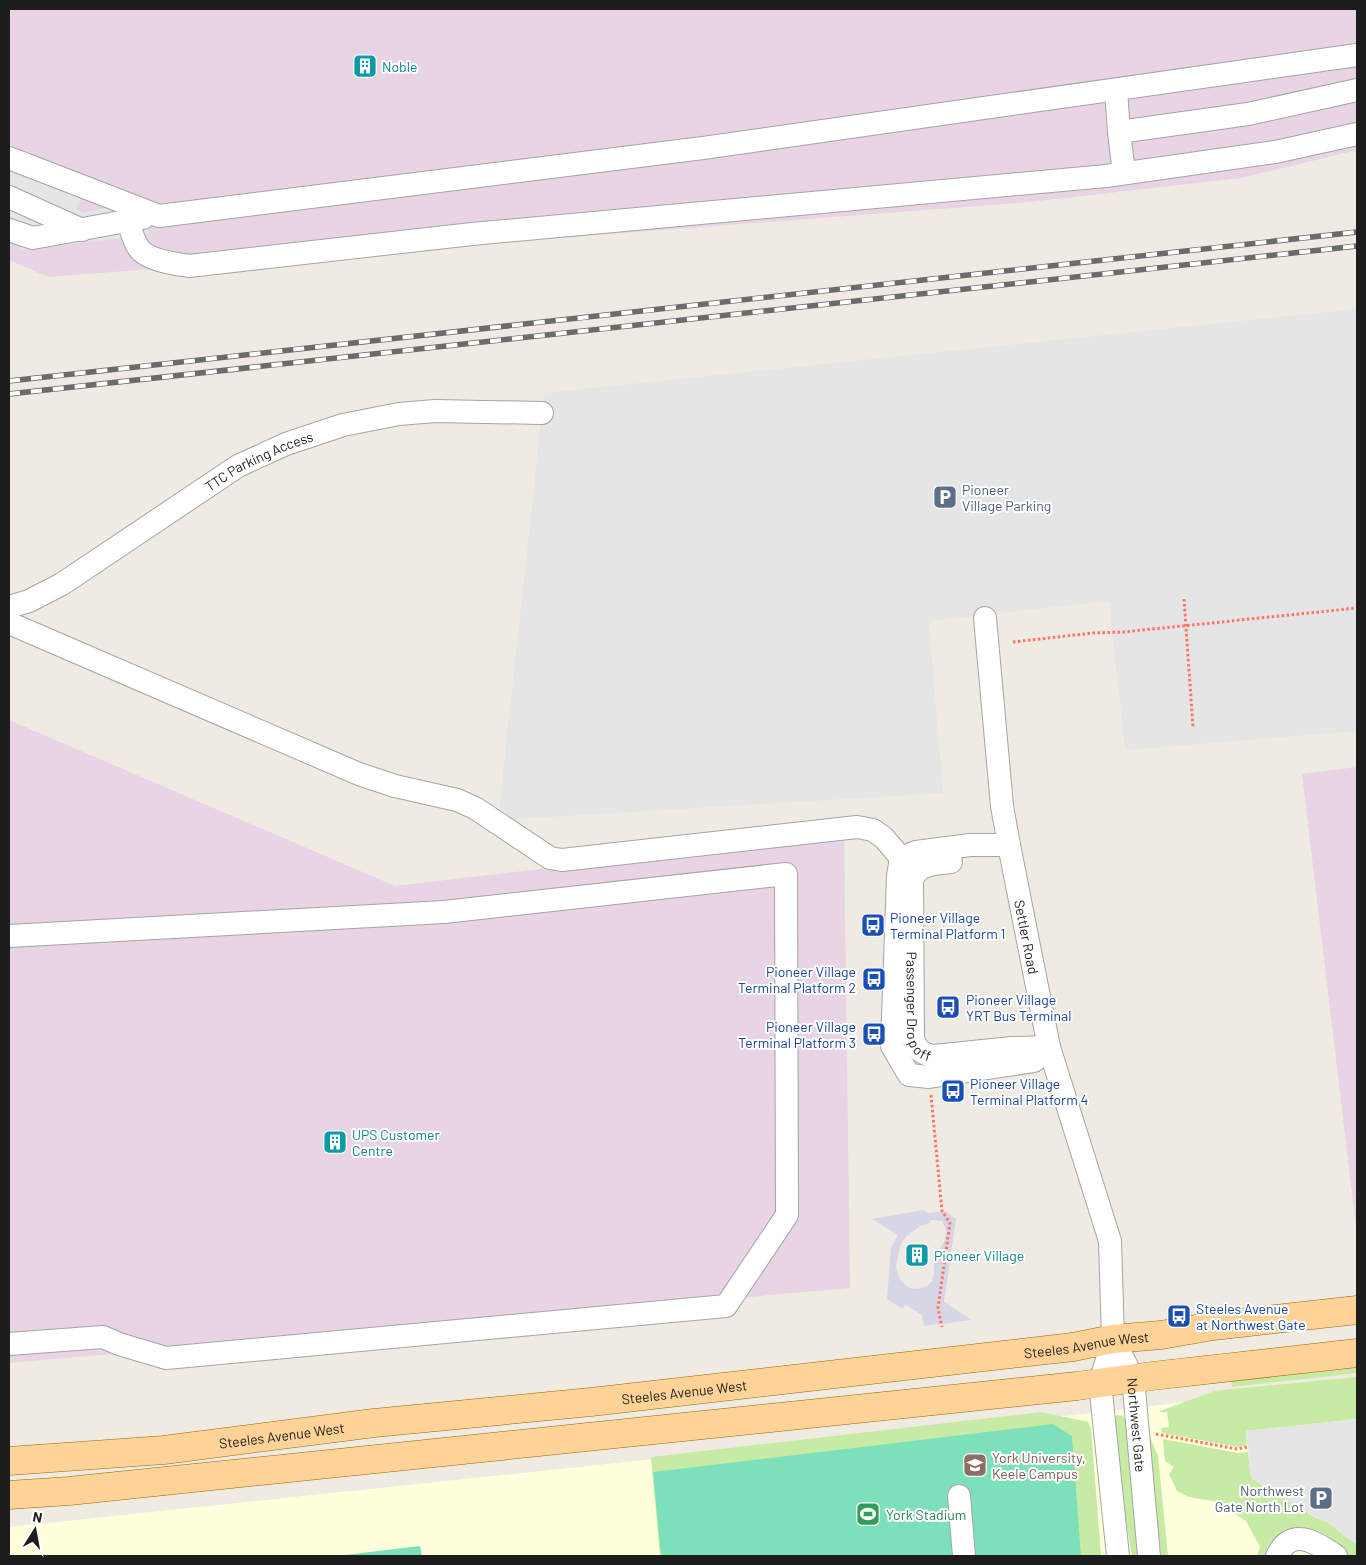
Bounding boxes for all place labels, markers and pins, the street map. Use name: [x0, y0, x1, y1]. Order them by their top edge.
building icon: Noble: [352, 53, 378, 79]
place label: Noble: [382, 58, 417, 75]
place label: Pioneer Village Parking: [962, 481, 1051, 514]
parking icon: Pioneer Village Parking: [932, 484, 958, 510]
place label: Pioneer Village Terminal Platform 1: [890, 909, 1005, 942]
bus stop icon: Pioneer Village Terminal Platform 1: [860, 912, 886, 938]
place label: Pioneer Village Terminal Platform 2: [738, 963, 856, 996]
bus stop icon: Pioneer Village Terminal Platform 2: [861, 966, 887, 992]
place label: Pioneer Village YRT Bus Terminal: [966, 991, 1072, 1024]
bus stop icon: Pioneer Village YRT Bus Terminal: [935, 994, 961, 1020]
place label: Pioneer Village Terminal Platform 3: [738, 1018, 856, 1051]
bus stop icon: Pioneer Village Terminal Platform 3: [861, 1021, 887, 1047]
place label: Pioneer Village Terminal Platform 4: [970, 1075, 1088, 1108]
bus stop icon: Pioneer Village Terminal Platform 4: [940, 1078, 966, 1104]
place label: UPS Customer Centre: [352, 1126, 440, 1159]
building icon: UPS Customer Centre: [322, 1129, 348, 1155]
building icon: Pioneer Village: [904, 1242, 930, 1268]
place label: Pioneer Village: [934, 1247, 1024, 1264]
place label: Steeles Avenue at Northwest Gate: [1196, 1300, 1306, 1333]
bus stop icon: Steeles Avenue at Northwest Gate: [1166, 1303, 1192, 1329]
place label: York University, Keele Campus: [992, 1449, 1086, 1482]
school or university icon: York University, Keele Campus: [962, 1452, 988, 1478]
place label: Northwest Gate North Lot: [1215, 1482, 1304, 1515]
parking icon: Northwest Gate North Lot: [1308, 1485, 1334, 1511]
sports icon: York Stadium: [855, 1501, 881, 1527]
place label: York Stadium: [886, 1506, 966, 1523]

